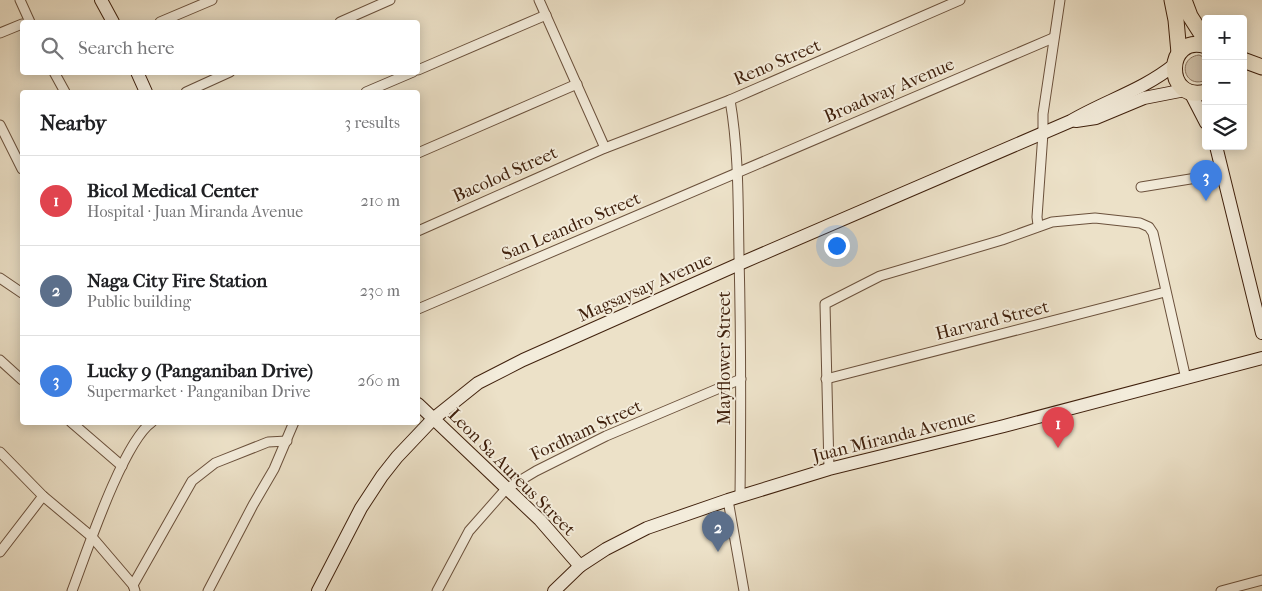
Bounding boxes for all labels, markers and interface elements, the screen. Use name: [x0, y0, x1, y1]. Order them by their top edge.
map controls: [1202, 15, 1247, 150]
button: +: [1202, 15, 1247, 60]
search box: [20, 20, 420, 75]
icon: search: [38, 34, 66, 62]
street label: Reno Street: [730, 34, 824, 90]
text: Search here: [78, 37, 174, 59]
street label: Broadway Avenue: [821, 54, 957, 127]
button: −: [1202, 60, 1247, 105]
button: layers: [1202, 105, 1247, 150]
text: Nearby: [40, 111, 106, 135]
text: 3 results: [344, 113, 400, 132]
street label: Bacolod Street: [450, 142, 561, 207]
pin: 3: [1190, 160, 1222, 201]
text: Bicol Medical Center: [87, 180, 258, 202]
street label: San Leandro Street: [499, 188, 644, 265]
text: 1: [53, 191, 59, 210]
text: 210 m: [361, 191, 400, 210]
text: Hospital · Juan Miranda Avenue: [87, 202, 303, 221]
your location: [824, 233, 850, 259]
street label: Magsaysay Avenue: [575, 248, 716, 327]
text: Naga City Fire Station: [87, 270, 267, 292]
text: 2: [52, 281, 60, 300]
text: 230 m: [360, 281, 400, 300]
street label: Mayflower Street: [714, 290, 735, 425]
text: Public building: [87, 292, 191, 311]
street label: Harvard Street: [933, 296, 1051, 345]
text: Lucky 9 (Panganiban Drive): [87, 360, 313, 382]
text: 3: [53, 371, 59, 390]
text: 260 m: [358, 371, 400, 390]
text: Supermarket · Panganiban Drive: [87, 382, 310, 401]
street label: Fordham Street: [527, 395, 646, 465]
street label: Leon Sa Aureus Street: [444, 404, 580, 541]
street label: Juan Miranda Avenue: [808, 406, 978, 467]
pin: 1: [1042, 407, 1074, 448]
pin: 2: [702, 511, 734, 552]

